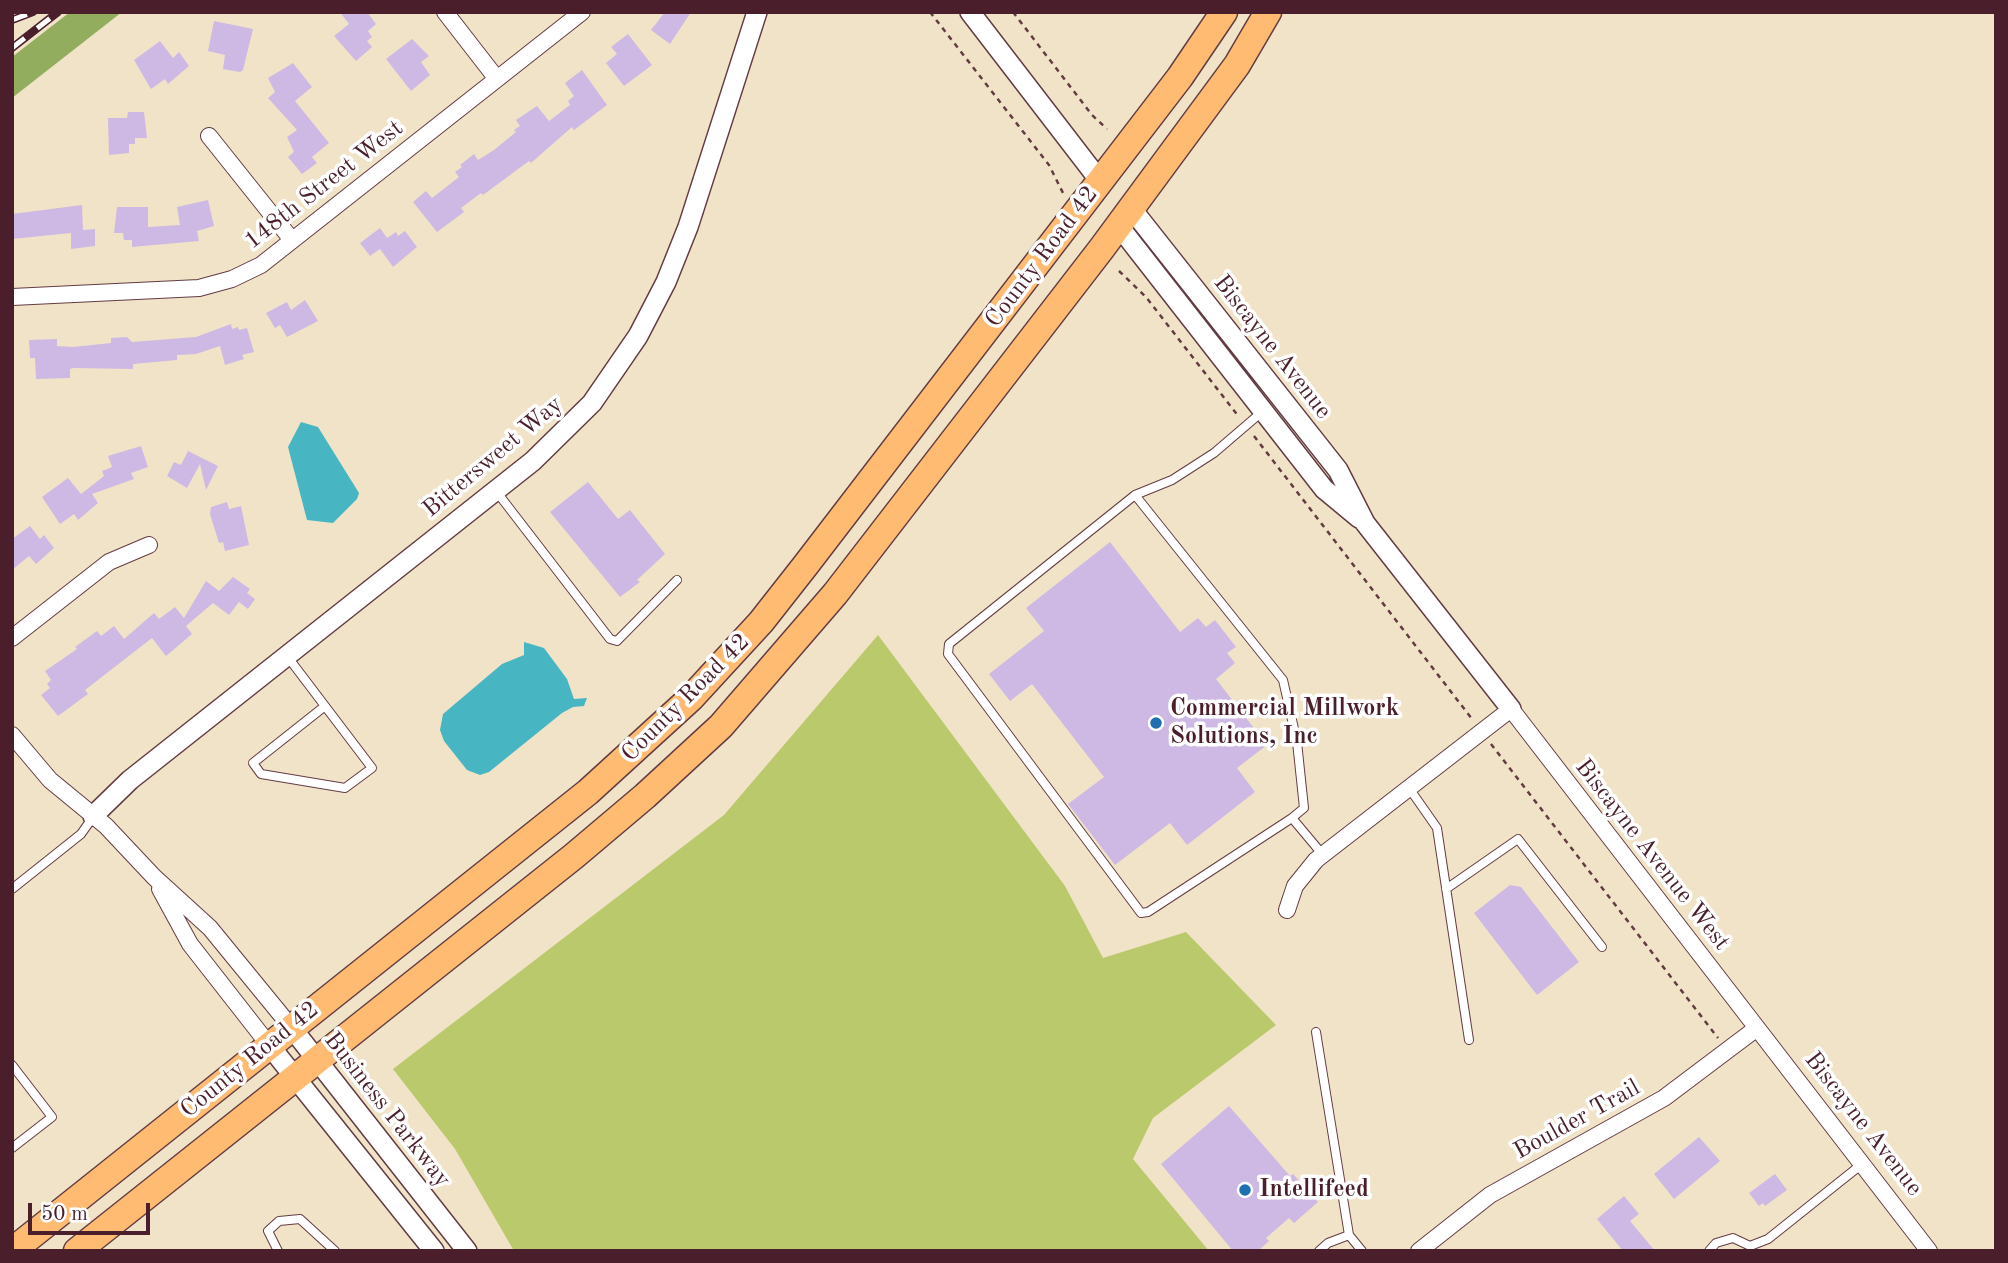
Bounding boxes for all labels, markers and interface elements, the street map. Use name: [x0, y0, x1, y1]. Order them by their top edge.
street label: 148th Street West: [239, 114, 409, 256]
street label: County Road 42: [979, 181, 1105, 333]
street label: Biscayne Avenue: [1207, 269, 1337, 425]
street label: Bittersweet Way: [417, 390, 569, 524]
street label: County Road 42: [616, 628, 756, 768]
place label: Commercial Millwork Solutions, Inc: [1170, 695, 1399, 751]
marker: Commercial Millwork Solutions, Inc: [1148, 715, 1164, 731]
street label: Biscayne Avenue West: [1568, 754, 1736, 956]
street label: County Road 42: [175, 995, 325, 1125]
street label: Business Parkway: [317, 1027, 457, 1193]
street label: Biscayne Avenue: [1798, 1046, 1928, 1202]
street label: Boulder Trail: [1509, 1074, 1645, 1166]
place label: Intellifeed: [1259, 1176, 1369, 1204]
marker: Intellifeed: [1237, 1182, 1253, 1198]
scale bar: [32, 1190, 154, 1234]
text: 50 m: [41, 1204, 88, 1225]

